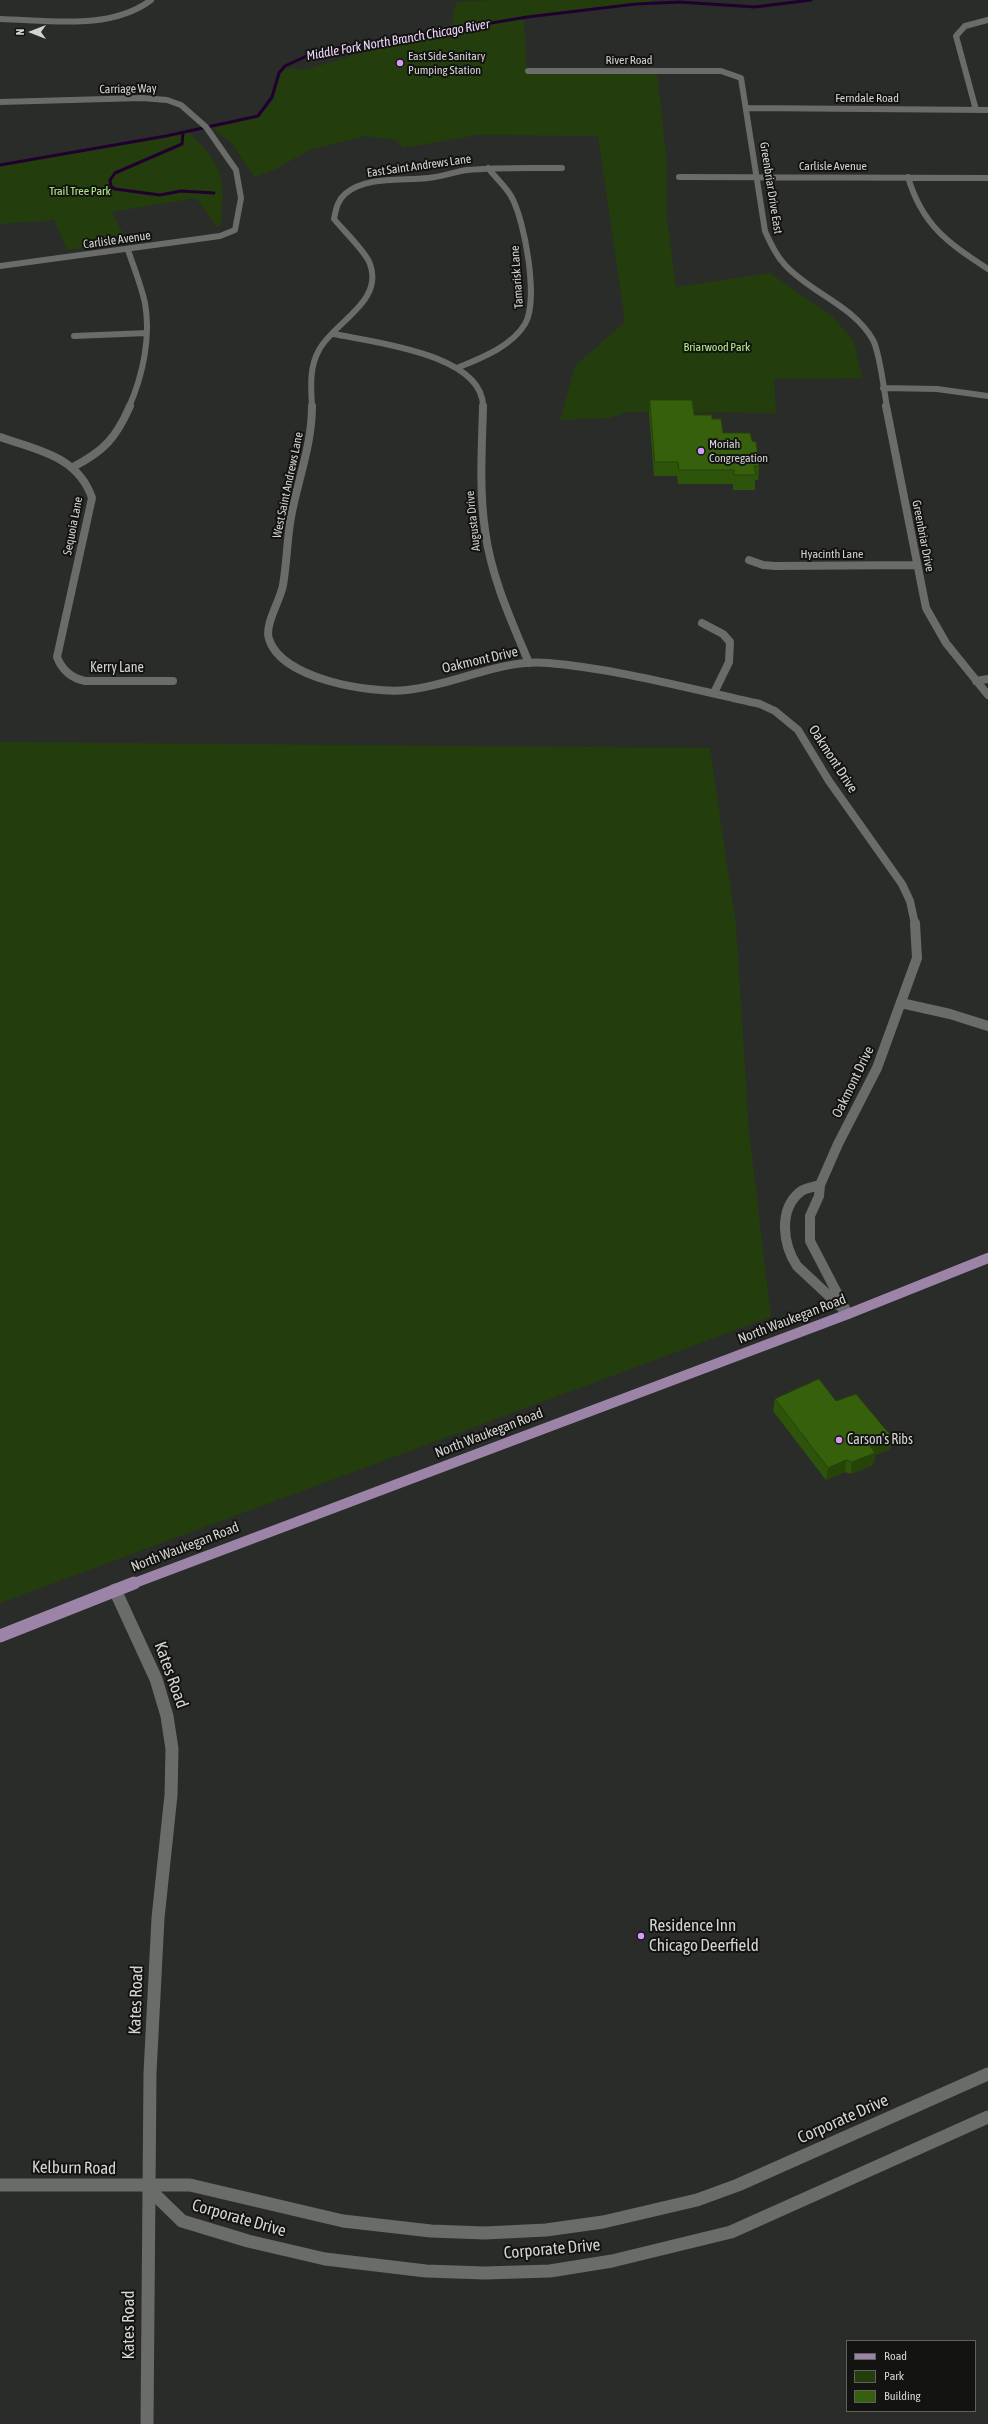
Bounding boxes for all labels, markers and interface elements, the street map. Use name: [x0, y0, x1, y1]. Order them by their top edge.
north arrow: [12, 12, 52, 52]
water label: Middle Fork North Branch Chicago River: [305, 16, 491, 64]
text: N: [14, 29, 26, 35]
place label: East Side Sanitary Pumping Station: [408, 49, 485, 77]
street label: River Road: [605, 53, 653, 67]
marker: East Side Sanitary Pumping Station: [395, 58, 405, 68]
street label: Carriage Way: [99, 81, 157, 97]
street label: Ferndale Road: [835, 91, 899, 105]
street label: Greenbriar Drive East: [757, 141, 785, 235]
street label: East Saint Andrews Lane: [366, 152, 472, 180]
street label: Carlisle Avenue: [799, 159, 867, 173]
park label: Trail Tree Park: [49, 184, 111, 198]
street label: Carlisle Avenue: [82, 228, 152, 252]
street label: Tamarisk Lane: [508, 245, 526, 309]
park label: Briarwood Park: [684, 340, 750, 354]
street label: West Saint Andrews Lane: [270, 431, 306, 539]
place label: Moriah Congregation: [709, 437, 768, 465]
marker: Moriah Congregation: [696, 446, 706, 456]
street label: Augusta Drive: [463, 490, 483, 552]
street label: Sequoia Lane: [60, 496, 86, 556]
street label: Greenbriar Drive: [909, 499, 937, 573]
street label: Hyacinth Lane: [801, 547, 863, 561]
street label: Oakmont Drive: [440, 643, 520, 677]
street label: Kerry Lane: [90, 660, 144, 676]
street label: Oakmont Drive: [805, 722, 861, 796]
street label: Oakmont Drive: [828, 1044, 878, 1120]
street label: North Waukegan Road: [736, 1291, 848, 1347]
street label: North Waukegan Road: [433, 1405, 545, 1461]
place label: Carson's Ribs: [847, 1432, 913, 1448]
marker: Carson's Ribs: [834, 1435, 844, 1445]
street label: North Waukegan Road: [129, 1519, 241, 1575]
street label: Kates Road: [150, 1639, 192, 1711]
place label: Residence Inn Chicago Deerfield: [649, 1916, 759, 1956]
marker: Residence Inn Chicago Deerfield: [636, 1931, 646, 1941]
street label: Kates Road: [125, 1965, 147, 2035]
street label: Corporate Drive: [795, 2090, 891, 2148]
street label: Kelburn Road: [32, 2157, 116, 2179]
street label: Corporate Drive: [190, 2195, 288, 2241]
street label: Corporate Drive: [503, 2235, 601, 2263]
street label: Kates Road: [119, 2290, 139, 2360]
legend: [846, 2340, 976, 2412]
text: Road: [884, 2349, 907, 2363]
text: Park: [884, 2369, 904, 2383]
text: Building: [884, 2389, 921, 2403]

